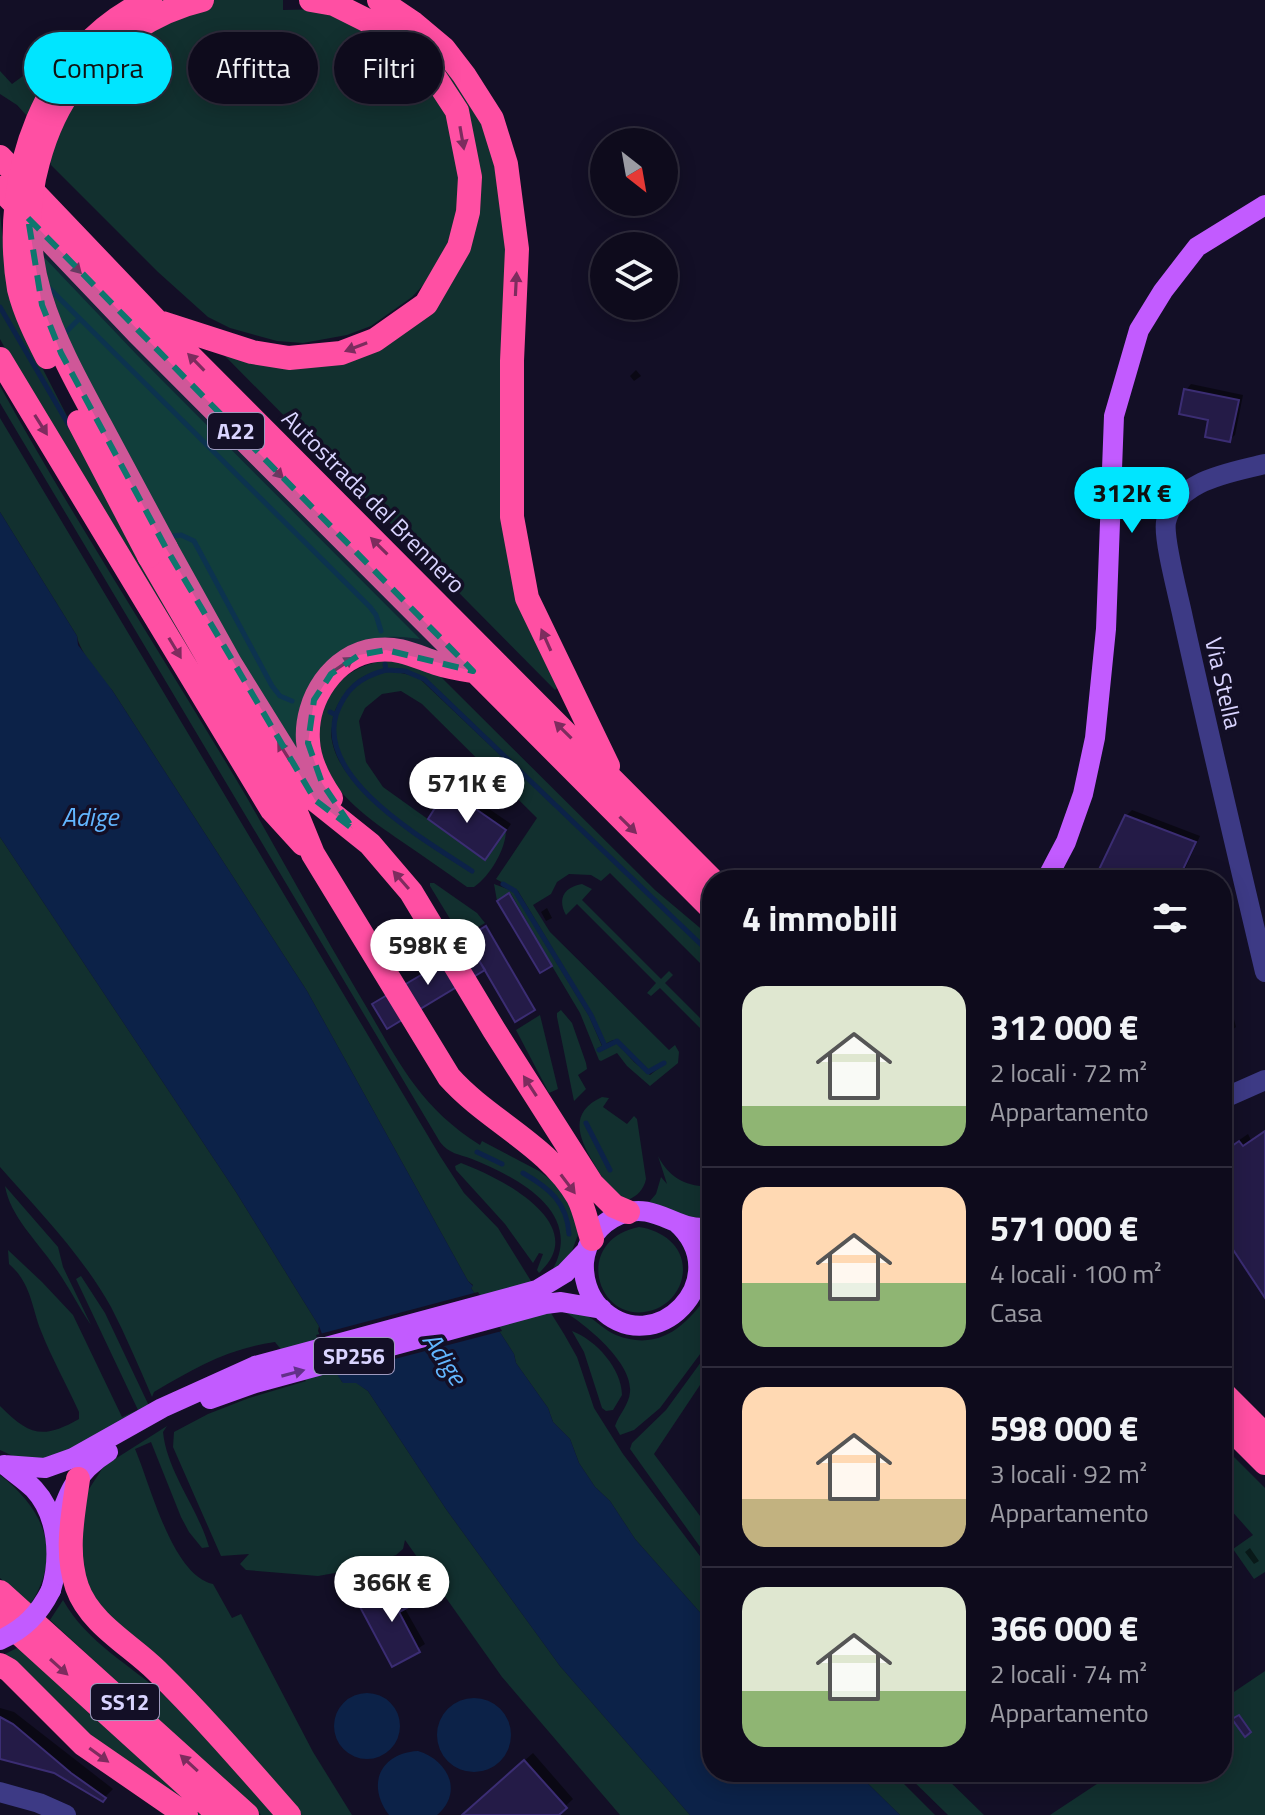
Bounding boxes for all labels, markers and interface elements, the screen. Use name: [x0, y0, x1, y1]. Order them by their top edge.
chip: Compra: [24, 32, 172, 104]
chip: Affitta: [188, 32, 318, 104]
chip: Filtri: [334, 32, 443, 104]
one-way arrow: [457, 125, 469, 150]
north arrow: [590, 128, 678, 216]
map controls: [590, 128, 678, 320]
button: layers: [590, 232, 678, 320]
one-way arrow: [64, 255, 82, 274]
one-way arrow: [509, 271, 522, 296]
one-way arrow: [344, 341, 368, 354]
one-way arrow: [187, 353, 206, 372]
street label: Autostrada del Brennero: [274, 401, 474, 601]
road number: A22: [208, 413, 264, 449]
one-way arrow: [33, 414, 47, 436]
one-way arrow: [265, 461, 284, 479]
pin: 312K €: [1067, 467, 1197, 535]
text: 312K €: [1092, 473, 1172, 512]
one-way arrow: [370, 537, 389, 556]
one-way arrow: [539, 628, 553, 652]
street label: Via Stella: [1196, 634, 1252, 732]
one-way arrow: [168, 637, 182, 659]
one-way arrow: [333, 658, 355, 672]
one-way arrow: [554, 721, 572, 740]
one-way arrow: [278, 740, 292, 762]
pin: 571K €: [402, 757, 532, 825]
text: 571K €: [427, 763, 507, 802]
water label: Adige: [62, 797, 120, 836]
one-way arrow: [618, 815, 637, 834]
one-way arrow: [393, 871, 410, 891]
text: 4 immobili: [742, 892, 898, 944]
icon: filters: [1148, 896, 1192, 940]
pin: 598K €: [363, 919, 493, 987]
text: 598K €: [388, 925, 468, 964]
text: 312 000 €: [990, 1001, 1138, 1053]
icon: home: [806, 1018, 902, 1114]
text: 2 locali · 72 m²: [990, 1053, 1147, 1092]
one-way arrow: [523, 1075, 537, 1097]
text: Appartamento: [990, 1092, 1149, 1131]
one-way arrow: [560, 1174, 576, 1194]
text: 571 000 €: [990, 1202, 1138, 1254]
icon: home: [806, 1219, 902, 1315]
text: 4 locali · 100 m²: [990, 1254, 1162, 1293]
text: Casa: [990, 1293, 1042, 1332]
water label: Adige: [413, 1324, 478, 1394]
road number: SP256: [314, 1338, 394, 1374]
one-way arrow: [280, 1366, 305, 1378]
text: 598 000 €: [990, 1402, 1138, 1454]
icon: home: [806, 1419, 902, 1515]
text: 3 locali · 92 m²: [990, 1454, 1147, 1493]
text: Appartamento: [990, 1493, 1149, 1532]
pin: 366K €: [327, 1556, 457, 1624]
text: 366K €: [352, 1562, 432, 1601]
text: 366 000 €: [990, 1602, 1138, 1654]
icon: home: [806, 1619, 902, 1715]
text: 2 locali · 74 m²: [990, 1654, 1147, 1693]
one-way arrow: [49, 1658, 68, 1676]
road number: SS12: [91, 1684, 159, 1720]
text: Appartamento: [990, 1693, 1149, 1732]
one-way arrow: [88, 1747, 109, 1762]
one-way arrow: [180, 1754, 199, 1772]

